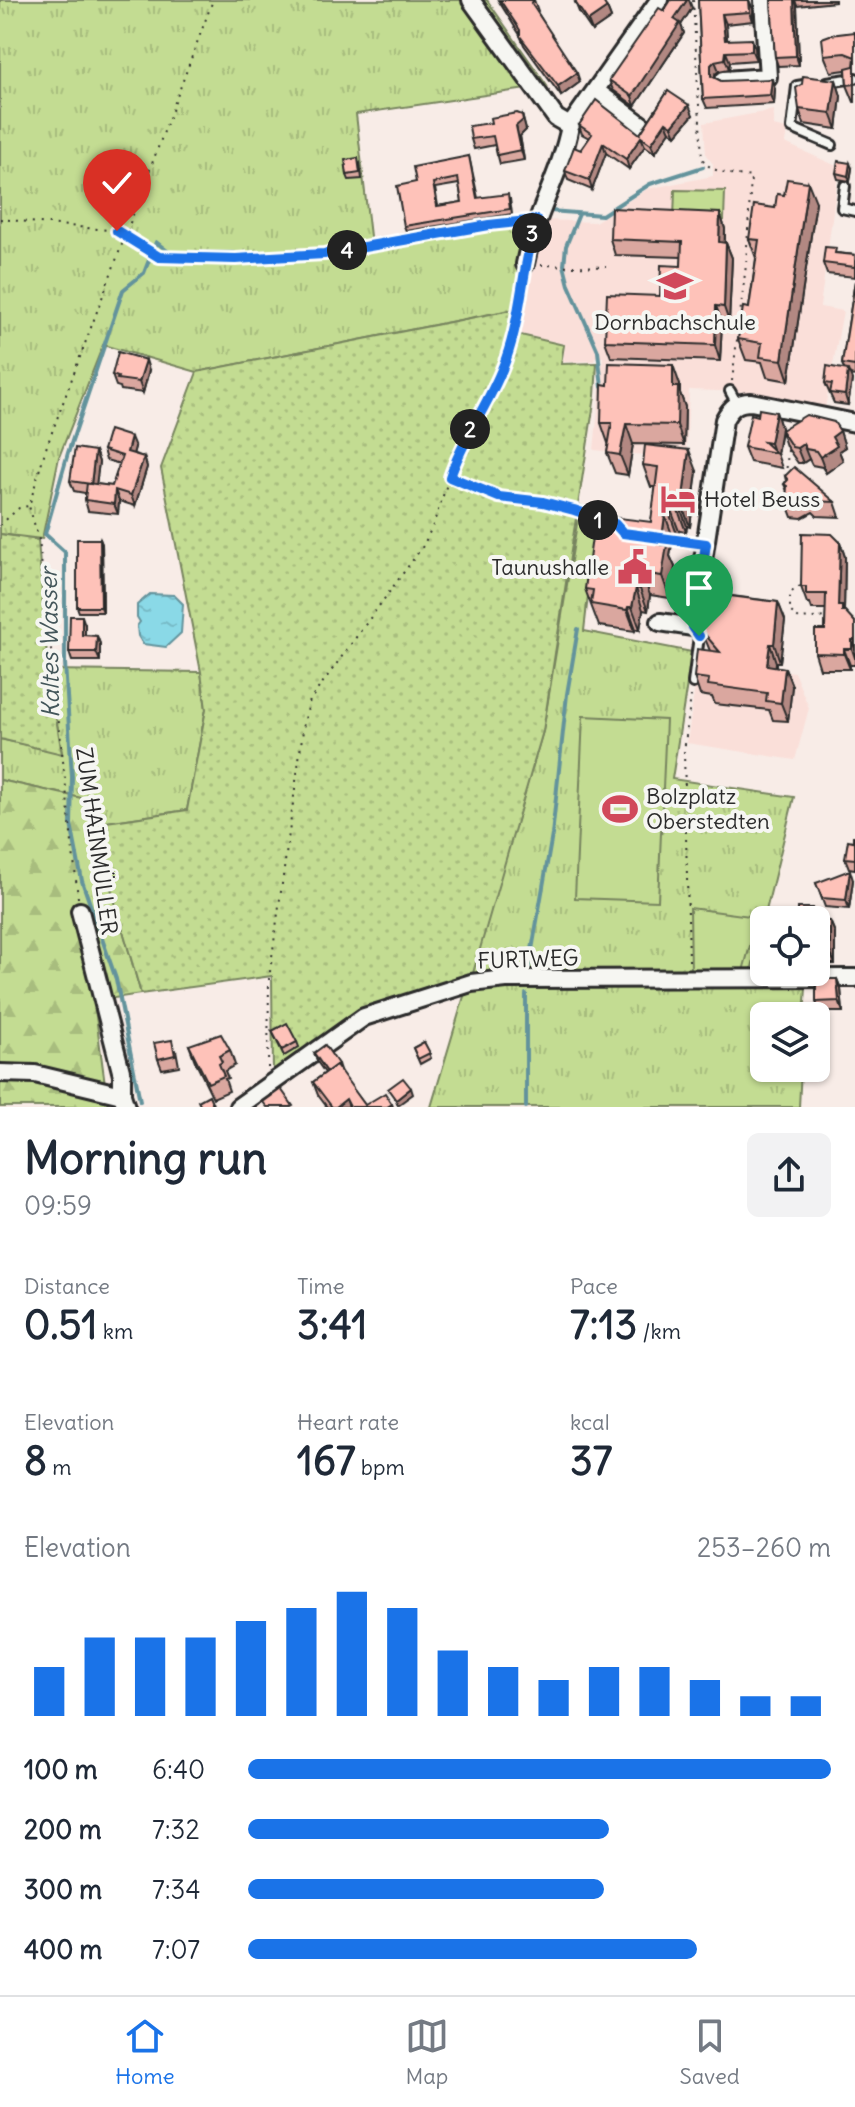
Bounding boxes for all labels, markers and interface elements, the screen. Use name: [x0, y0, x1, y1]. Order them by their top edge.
pin: [83, 149, 151, 231]
icon: check: [95, 161, 139, 205]
pin: 3: [512, 213, 552, 253]
text: 3: [526, 219, 538, 247]
pin: 4: [327, 230, 367, 270]
text: 4: [341, 236, 353, 264]
school or university icon: Dornbachschule: [656, 267, 694, 305]
place label: Dornbachschule: [594, 308, 756, 336]
pin: 2: [450, 409, 490, 449]
text: 2: [464, 415, 476, 443]
hotel icon: Hotel Beuss: [659, 480, 697, 518]
place label: Hotel Beuss: [704, 485, 820, 513]
pin: 1: [578, 500, 618, 540]
text: 1: [594, 506, 602, 534]
public building icon: Taunushalle: [616, 548, 654, 586]
place label: Taunushalle: [491, 553, 609, 581]
pin: [665, 554, 733, 636]
water label: Kaltes Wasser: [33, 564, 65, 718]
icon: arrive: [677, 566, 721, 610]
street label: ZUM HAINMÜLLER: [70, 745, 124, 937]
place label: Bolzplatz Oberstedten: [646, 782, 770, 835]
sports icon: Bolzplatz Oberstedten: [601, 790, 639, 828]
map controls: [750, 906, 830, 1082]
button: locate: [750, 906, 830, 986]
street label: FURTWEG: [477, 943, 579, 975]
button: layers: [750, 1002, 830, 1082]
text: Morning run: [24, 1131, 267, 1186]
button: share: [747, 1133, 831, 1217]
text: 09:59: [24, 1189, 92, 1222]
text: Distance: [24, 1272, 110, 1300]
text: Time: [297, 1272, 345, 1300]
text: Pace: [570, 1272, 618, 1300]
text: 0.51: [24, 1300, 97, 1350]
text: 3:41: [297, 1300, 367, 1350]
text: 7:13: [570, 1300, 637, 1350]
text: km: [97, 1317, 133, 1345]
text: /km: [637, 1317, 681, 1345]
text: Elevation: [24, 1408, 114, 1436]
text: Heart rate: [297, 1408, 399, 1436]
text: kcal: [570, 1408, 610, 1436]
text: 8: [24, 1436, 47, 1486]
text: 167: [297, 1436, 356, 1486]
text: 37: [570, 1436, 612, 1486]
text: m: [47, 1453, 72, 1481]
text: bpm: [356, 1453, 405, 1481]
text: Elevation: [24, 1531, 131, 1564]
text: 253–260 m: [697, 1531, 831, 1564]
text: 100 m: [24, 1753, 98, 1786]
text: 6:40: [152, 1753, 205, 1786]
text: 200 m: [24, 1813, 101, 1846]
text: 7:32: [152, 1813, 200, 1846]
text: 300 m: [24, 1873, 102, 1906]
text: 7:34: [152, 1873, 200, 1906]
text: 400 m: [24, 1933, 102, 1966]
text: 7:07: [152, 1933, 200, 1966]
tab: Home: [115, 2014, 175, 2090]
tab: Map: [405, 2014, 449, 2090]
tab: Saved: [679, 2014, 740, 2090]

